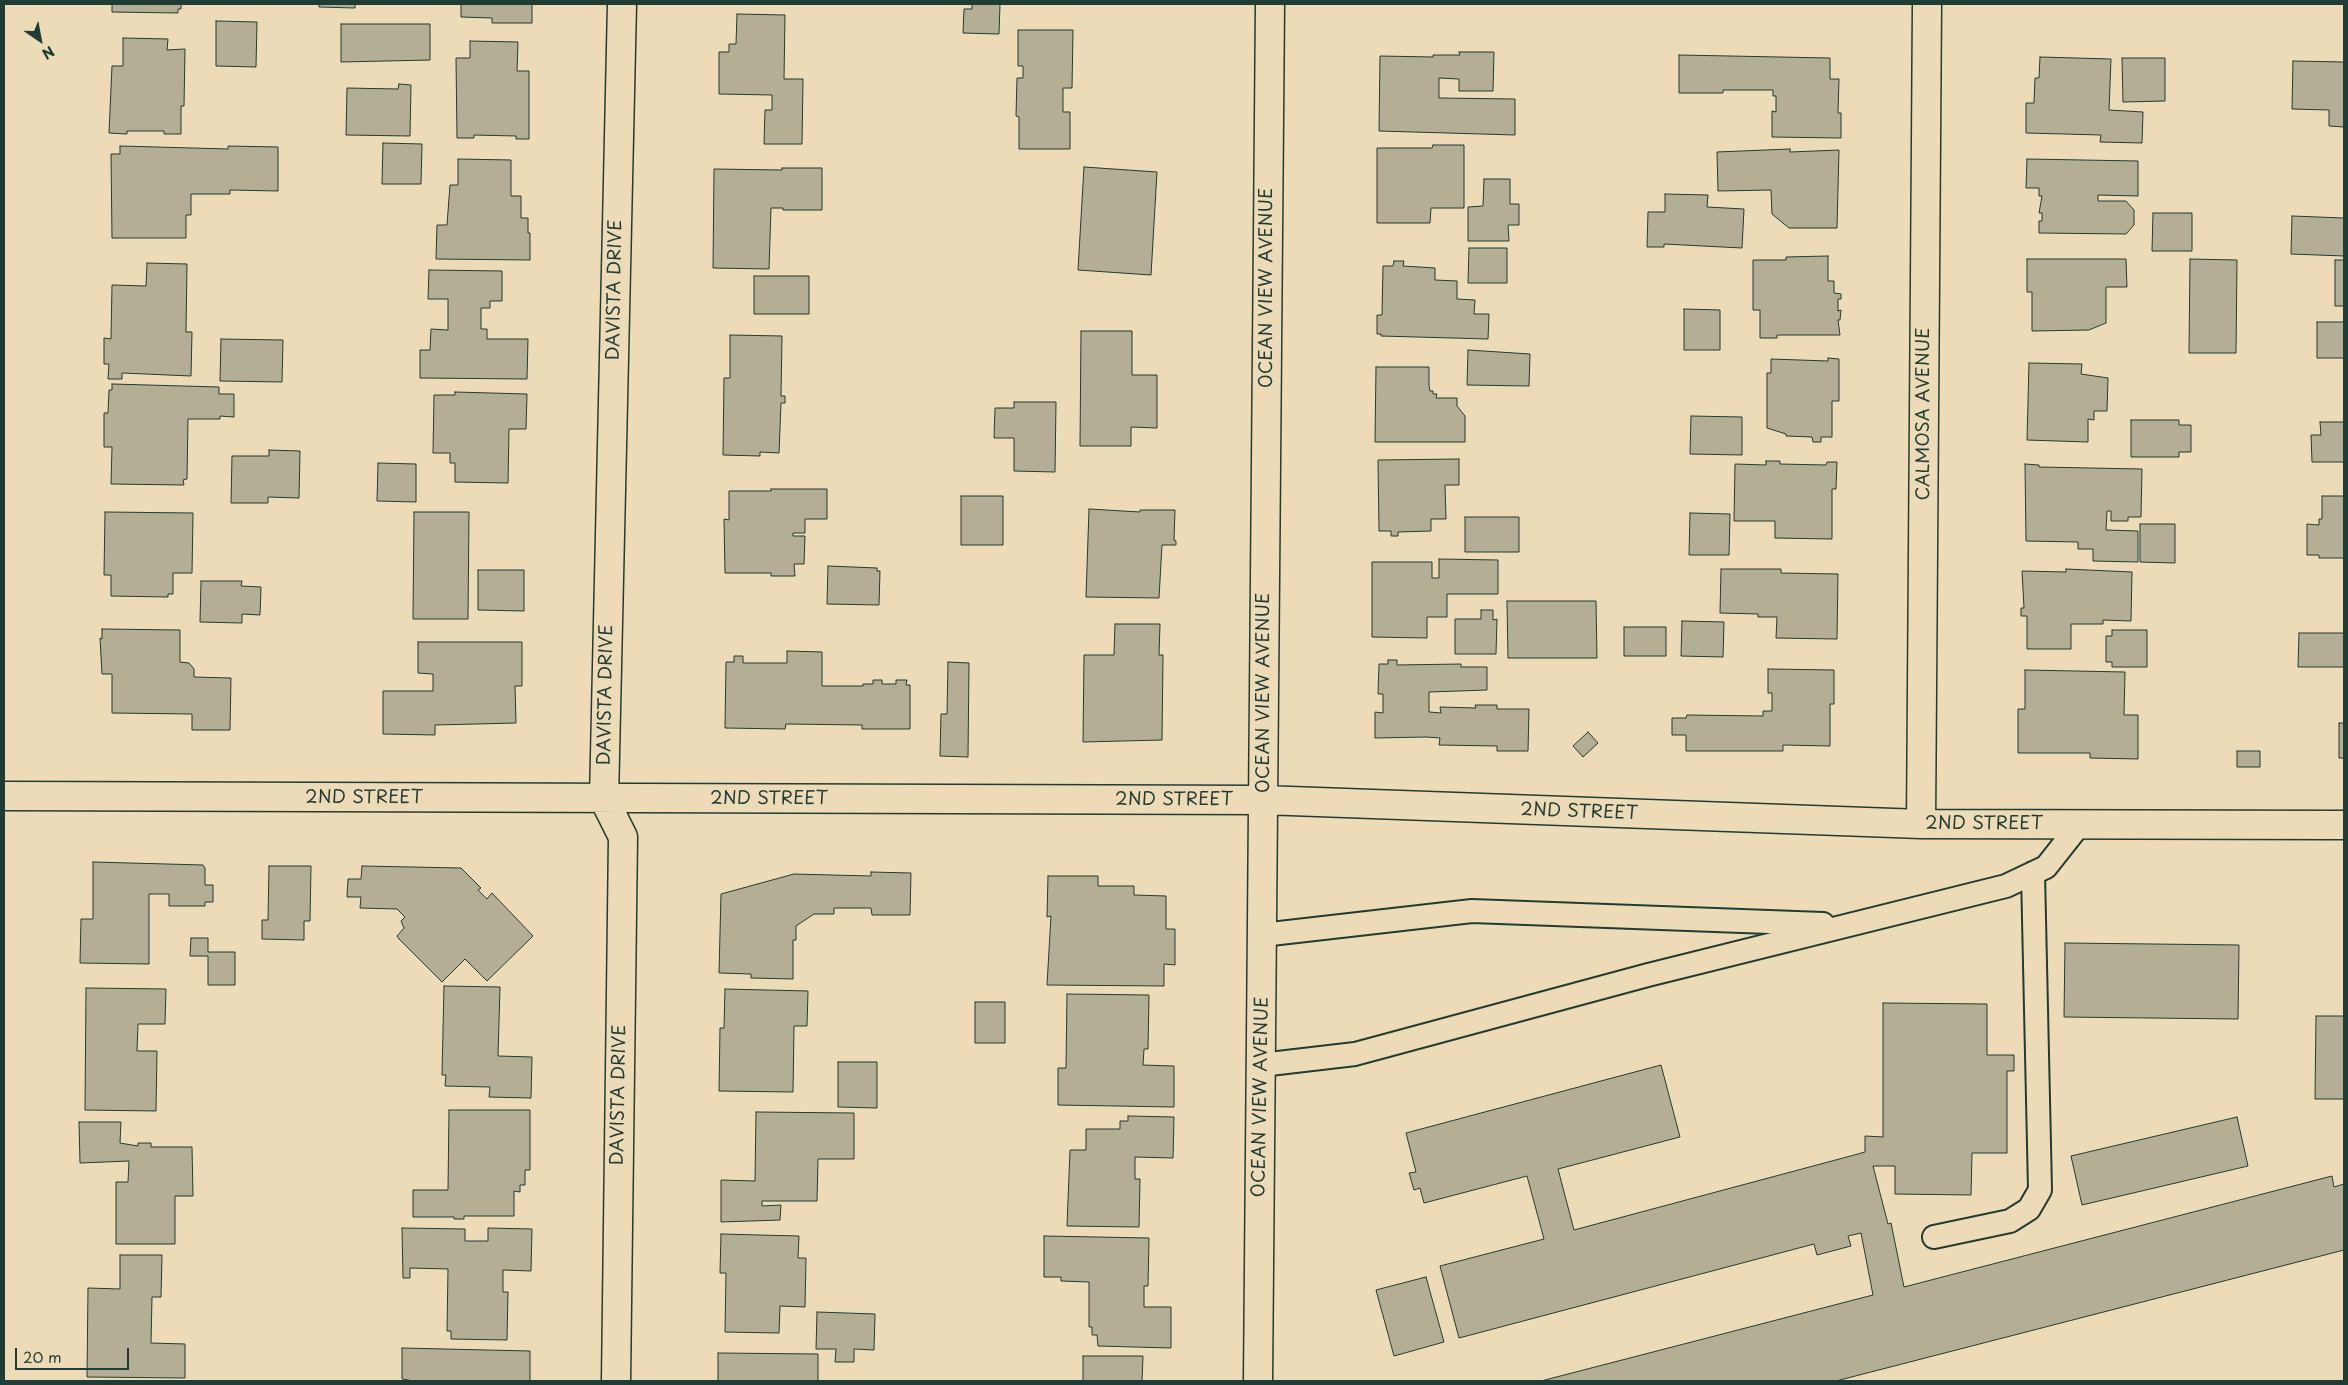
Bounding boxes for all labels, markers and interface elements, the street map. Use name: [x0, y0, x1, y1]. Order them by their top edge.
north arrow: [15, 15, 65, 65]
text: N: [38, 41, 59, 65]
street label: OCEAN VIEW AVENUE: [1256, 188, 1278, 388]
street label: DAVISTA DRIVE: [603, 219, 627, 361]
street label: CALMOSA AVENUE: [1913, 327, 1935, 501]
street label: OCEAN VIEW AVENUE: [1253, 593, 1275, 793]
street label: DAVISTA DRIVE: [594, 624, 618, 766]
street label: 2ND STREET: [305, 787, 423, 809]
street label: 2ND STREET: [710, 788, 828, 810]
street label: 2ND STREET: [1115, 789, 1233, 811]
street label: 2ND STREET: [1520, 799, 1638, 825]
street label: 2ND STREET: [1925, 813, 2043, 835]
street label: OCEAN VIEW AVENUE: [1248, 997, 1274, 1197]
street label: DAVISTA DRIVE: [607, 1024, 631, 1166]
scale bar: [18, 1338, 131, 1370]
text: 20 m: [23, 1345, 62, 1368]

